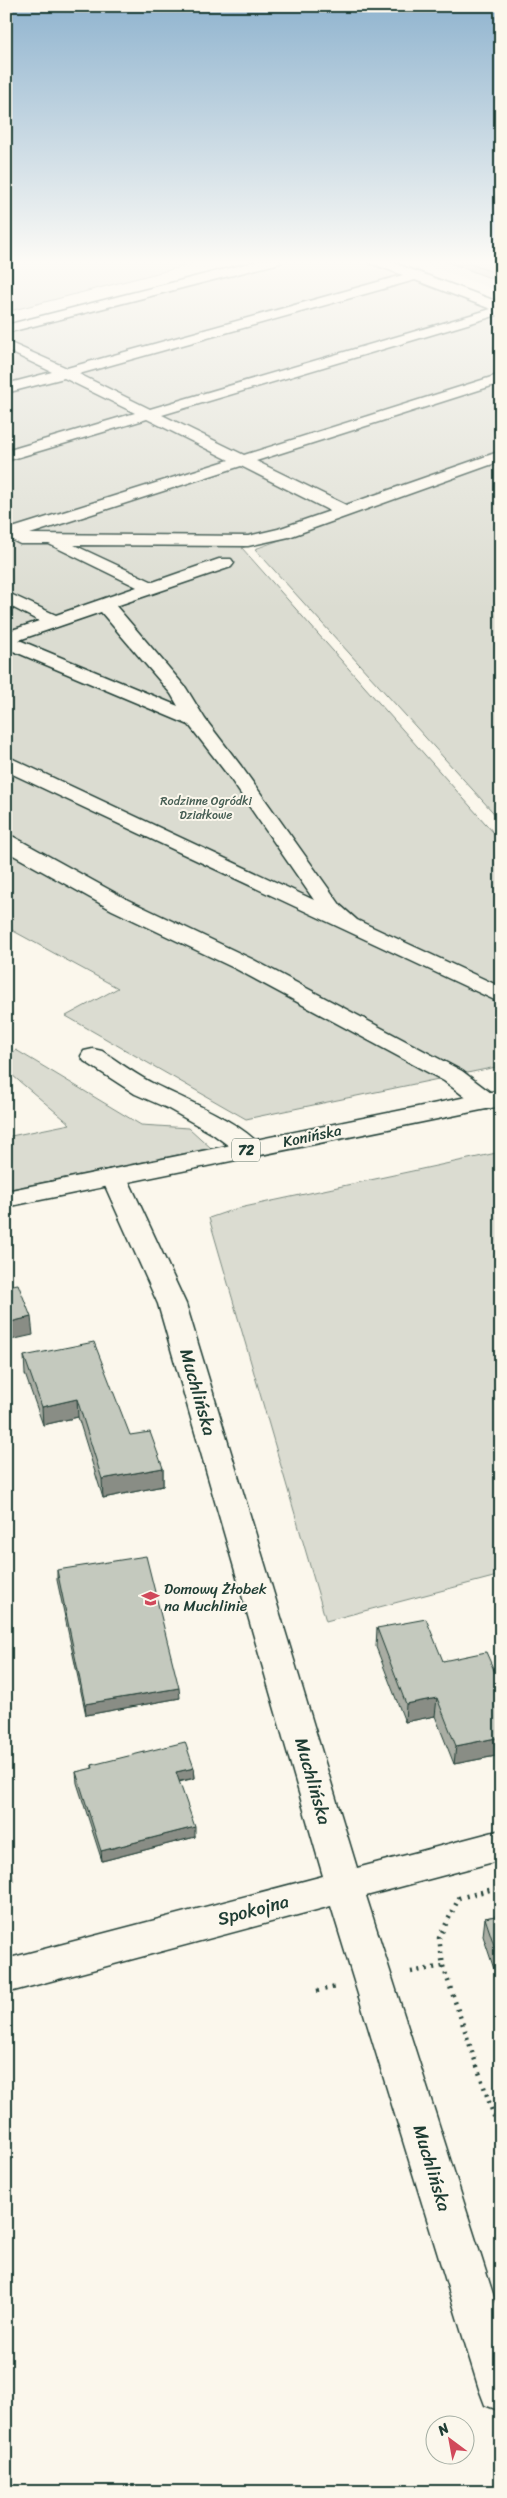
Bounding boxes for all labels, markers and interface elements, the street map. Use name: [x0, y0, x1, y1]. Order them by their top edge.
park label: Rodzinne Ogródki Działkowe: [160, 790, 252, 826]
street label: Konińska: [280, 1117, 344, 1155]
road number: 72: [232, 1138, 260, 1162]
street label: Muchlińska: [170, 1345, 226, 1439]
place label: Domowy Żłobek na Muchlinie: [164, 1576, 267, 1619]
school or university icon: Domowy Żłobek na Muchlinie: [140, 1588, 160, 1608]
street label: Muchlińska: [285, 1734, 341, 1828]
street label: Spokojna: [214, 1885, 292, 1935]
street label: Muchlińska: [404, 2121, 460, 2215]
north arrow: [424, 2416, 474, 2466]
text: N: [432, 2416, 454, 2443]

